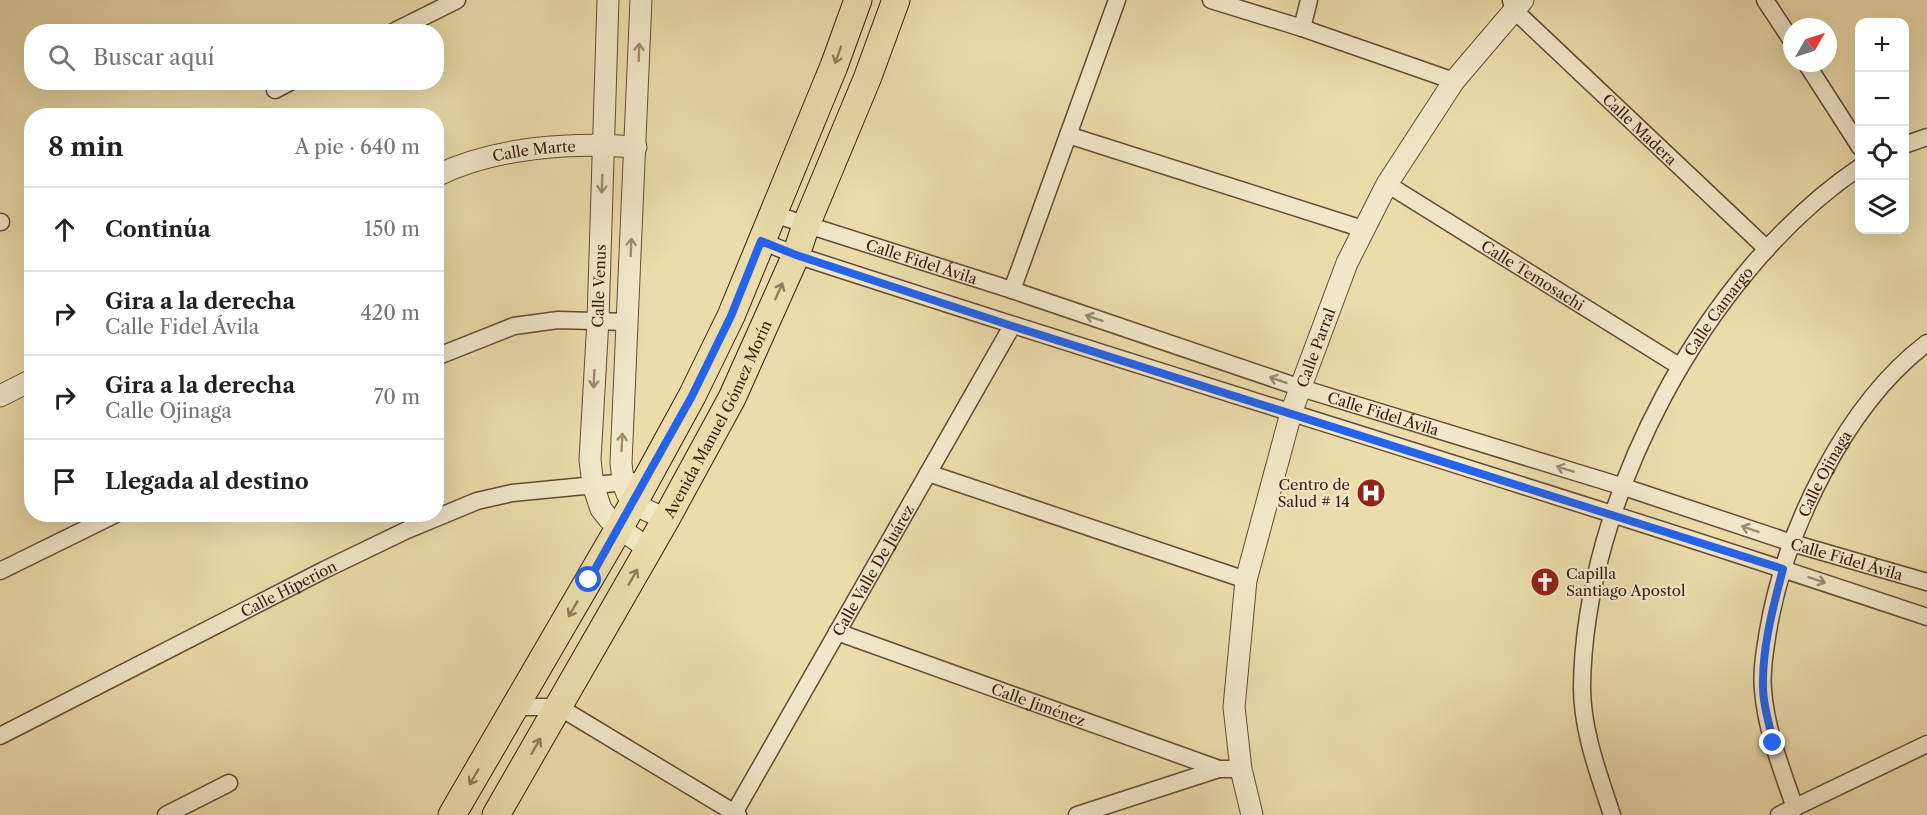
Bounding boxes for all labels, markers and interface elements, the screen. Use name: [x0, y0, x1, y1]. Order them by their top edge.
north arrow: [1783, 18, 1837, 72]
map controls: [1855, 18, 1909, 234]
button: +: [1855, 18, 1909, 72]
search box: [24, 24, 444, 90]
icon: search: [45, 41, 78, 74]
one-way arrow: [634, 43, 645, 63]
text: Buscar aquí: [93, 44, 215, 71]
one-way arrow: [832, 45, 843, 64]
button: −: [1855, 72, 1909, 126]
street label: Calle Madera: [1599, 89, 1681, 169]
button: locate: [1855, 126, 1909, 180]
text: 8 min: [48, 131, 124, 163]
text: A pie · 640 m: [295, 135, 420, 159]
street label: Calle Marte: [490, 136, 576, 165]
one-way arrow: [596, 174, 608, 194]
button: layers: [1855, 180, 1909, 234]
icon: ahead: [48, 213, 81, 246]
text: Continúa: [105, 216, 211, 243]
text: 150 m: [364, 217, 420, 241]
street label: Calle Fidel Ávila: [864, 235, 980, 288]
street label: Calle Temosachi: [1478, 236, 1588, 315]
one-way arrow: [626, 238, 637, 258]
street label: Calle Venus: [588, 244, 610, 328]
street label: Calle Camargo: [1680, 263, 1757, 359]
one-way arrow: [774, 283, 786, 301]
text: Gira a la derecha: [105, 288, 295, 315]
icon: right: [48, 297, 81, 330]
text: 420 m: [360, 301, 420, 325]
street label: Calle Parral: [1292, 305, 1339, 390]
one-way arrow: [1085, 311, 1104, 322]
text: Calle Fidel Ávila: [105, 315, 259, 339]
street label: Avenida Manuel Gómez Morín: [659, 316, 775, 522]
one-way arrow: [589, 369, 600, 389]
text: Gira a la derecha: [105, 372, 295, 399]
one-way arrow: [1269, 374, 1288, 385]
icon: right: [48, 381, 81, 414]
text: 70 m: [374, 385, 420, 409]
street label: Calle Fidel Ávila: [1325, 387, 1441, 439]
text: Calle Ojinaga: [105, 399, 232, 423]
street label: Calle Ojinaga: [1794, 427, 1855, 520]
one-way arrow: [617, 432, 628, 452]
one-way arrow: [1556, 463, 1575, 474]
icon: arrive: [48, 465, 81, 498]
text: Llegada al destino: [105, 468, 309, 495]
place label: Centro de Salud # 14: [1277, 475, 1350, 511]
hospital icon: Centro de Salud # 14: [1355, 477, 1387, 509]
street label: Calle Valle De Juárez: [828, 501, 918, 639]
one-way arrow: [1741, 523, 1760, 534]
street label: Calle Fidel Ávila: [1789, 534, 1905, 584]
street label: Calle Hiperion: [237, 556, 340, 621]
place label: Capilla Santiago Apostol: [1566, 564, 1686, 600]
route start: [575, 566, 601, 592]
church icon: Capilla Santiago Apostol: [1529, 566, 1561, 598]
one-way arrow: [627, 569, 639, 586]
one-way arrow: [1807, 575, 1826, 586]
one-way arrow: [566, 600, 578, 617]
street label: Calle Jiménez: [989, 679, 1088, 730]
route end: [1759, 729, 1785, 755]
one-way arrow: [530, 738, 542, 755]
one-way arrow: [468, 768, 480, 785]

